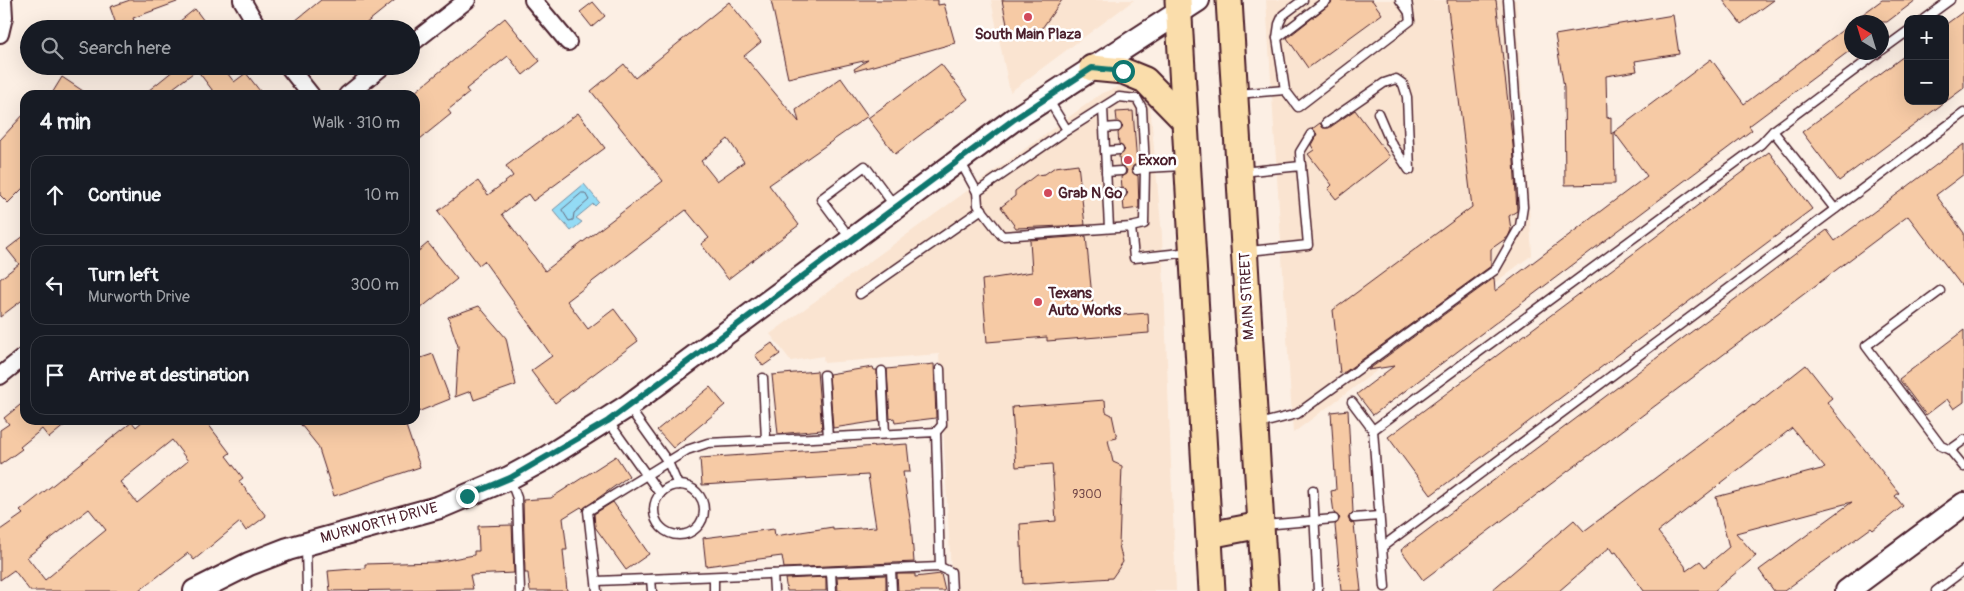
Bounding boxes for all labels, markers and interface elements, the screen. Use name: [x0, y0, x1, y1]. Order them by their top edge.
marker: South Main Plaza: [1022, 11, 1034, 23]
north arrow: [1844, 15, 1889, 60]
map controls: [1904, 15, 1949, 105]
button: +: [1904, 15, 1949, 60]
search box: [20, 20, 420, 75]
place label: South Main Plaza: [975, 25, 1081, 44]
icon: search: [38, 34, 66, 62]
text: Search here: [78, 36, 171, 60]
route start: [1112, 60, 1135, 83]
button: −: [1904, 60, 1949, 105]
text: 4 min: [40, 109, 91, 136]
text: Walk · 310 m: [313, 113, 400, 133]
place label: Exxon: [1138, 151, 1177, 170]
marker: Exxon: [1122, 154, 1134, 166]
icon: ahead: [41, 181, 69, 209]
text: Continue: [88, 183, 161, 207]
place label: Grab N Go: [1058, 184, 1122, 203]
text: 10 m: [364, 185, 399, 205]
marker: Grab N Go: [1042, 187, 1054, 199]
street label: MAIN STREET: [1235, 252, 1259, 340]
text: Turn left: [88, 263, 158, 287]
icon: left: [41, 271, 69, 299]
text: 300 m: [351, 275, 399, 295]
place label: Texans Auto Works: [1047, 284, 1122, 320]
text: Murworth Drive: [88, 287, 190, 307]
marker: Texans Auto Works: [1032, 296, 1044, 308]
icon: arrive: [41, 361, 69, 389]
text: Arrive at destination: [88, 363, 249, 387]
route end: [456, 485, 479, 508]
house number: 9300: [1072, 487, 1102, 502]
street label: MURWORTH DRIVE: [318, 498, 440, 548]

